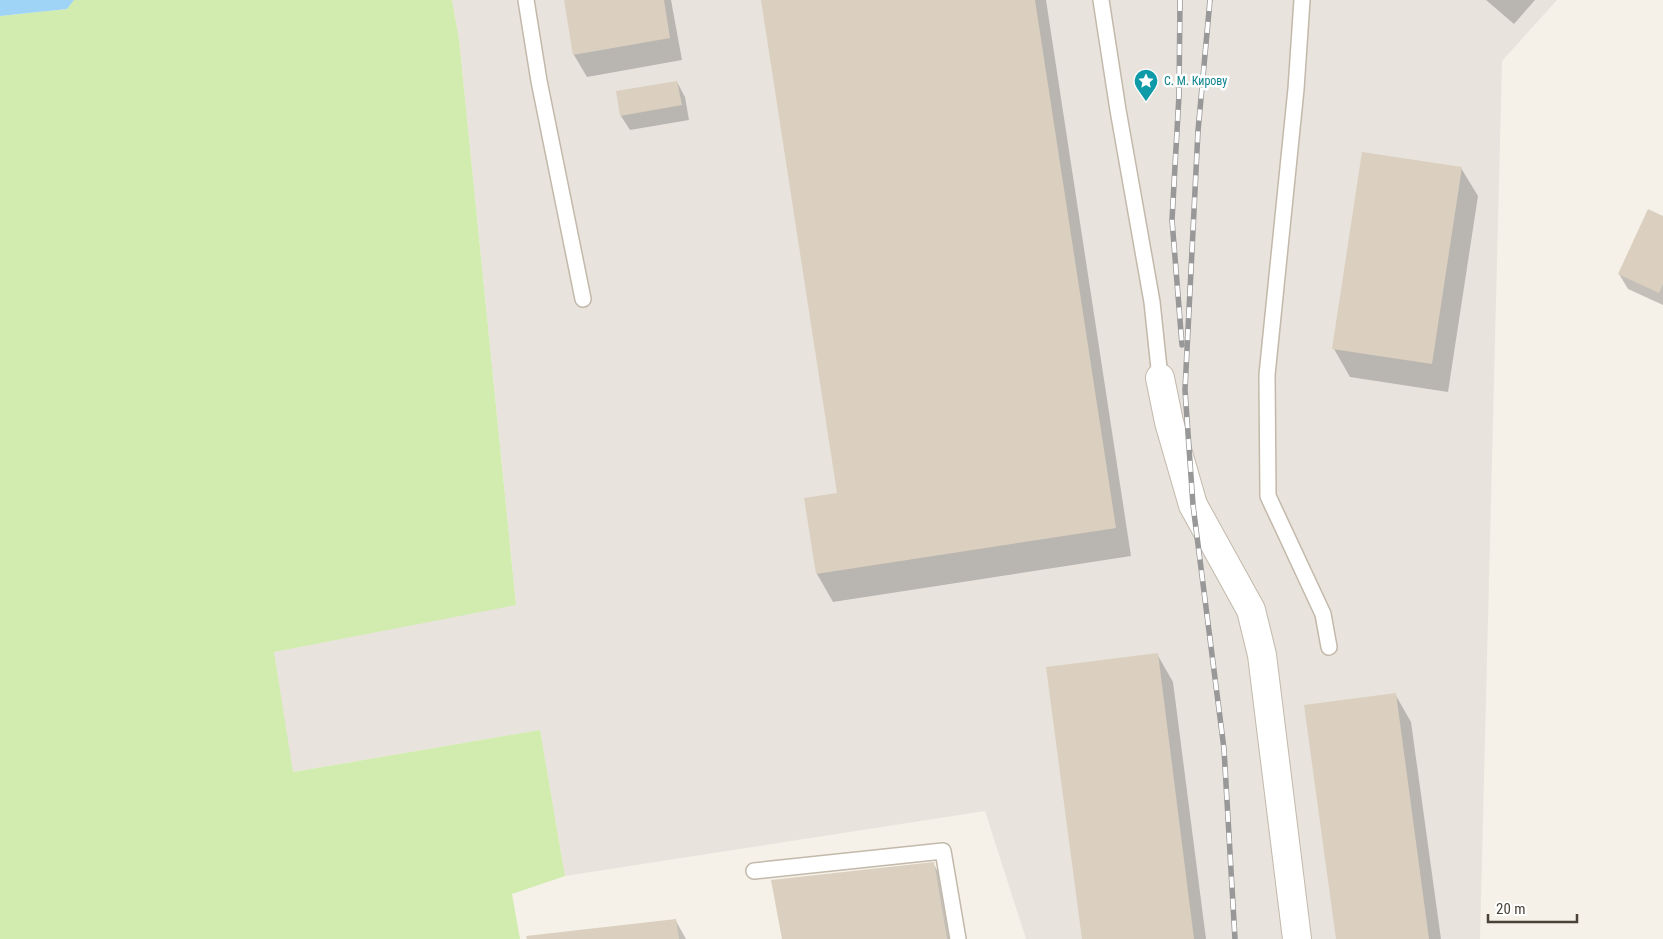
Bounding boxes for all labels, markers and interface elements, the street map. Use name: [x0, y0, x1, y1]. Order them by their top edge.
place icon: С. М. Кирову: [1133, 68, 1159, 102]
place label: С. М. Кирову: [1164, 74, 1227, 88]
scale bar: [1488, 892, 1577, 924]
text: 20 m: [1496, 900, 1526, 918]

